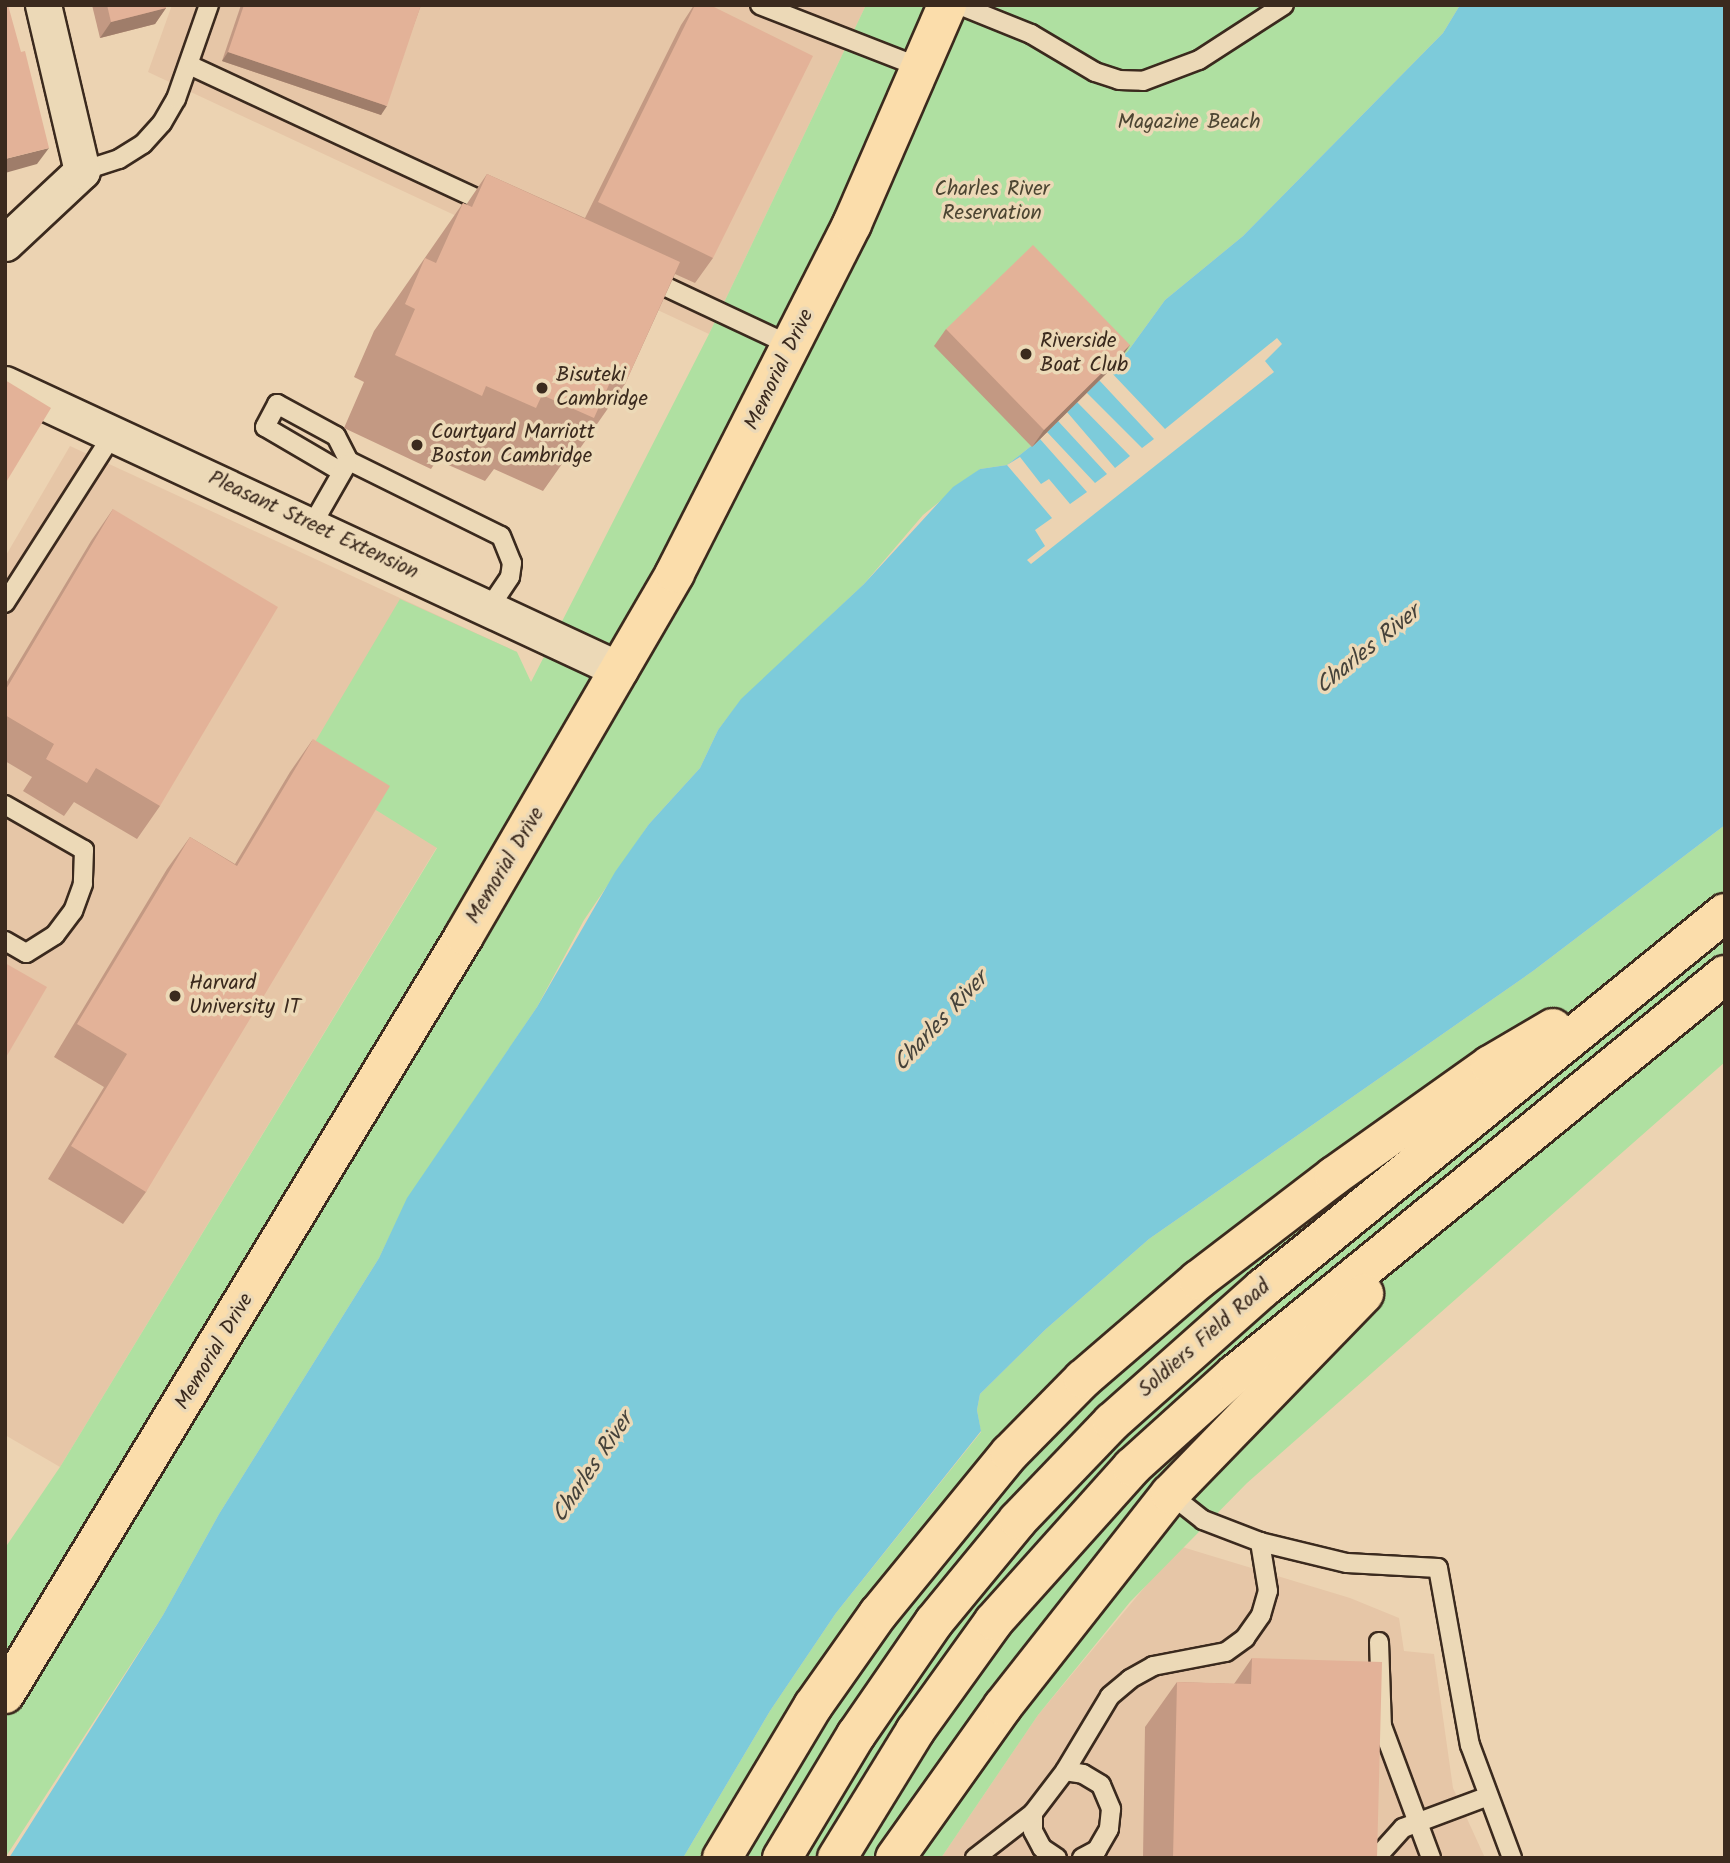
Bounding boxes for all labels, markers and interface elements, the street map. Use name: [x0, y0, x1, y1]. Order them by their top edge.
park label: Magazine Beach: [1118, 110, 1260, 136]
park label: Charles River Reservation: [934, 177, 1050, 227]
street label: Memorial Drive: [740, 305, 820, 435]
place label: Riverside Boat Club: [1040, 329, 1128, 379]
marker: Riverside Boat Club: [1018, 346, 1034, 362]
place label: Bisuteki Cambridge: [556, 363, 648, 413]
marker: Bisuteki Cambridge: [534, 380, 550, 396]
place label: Courtyard Marriott Boston Cambridge: [431, 420, 595, 470]
marker: Courtyard Marriott Boston Cambridge: [409, 437, 425, 453]
street label: Pleasant Street Extension: [204, 466, 422, 586]
water label: Charles River: [1310, 600, 1426, 700]
street label: Memorial Drive: [461, 803, 551, 929]
water label: Charles River: [888, 966, 994, 1078]
place label: Harvard University IT: [189, 971, 301, 1021]
marker: Harvard University IT: [167, 988, 183, 1004]
street label: Soldiers Field Road: [1134, 1275, 1276, 1403]
street label: Memorial Drive: [170, 1289, 260, 1415]
water label: Charles River: [546, 1408, 640, 1528]

